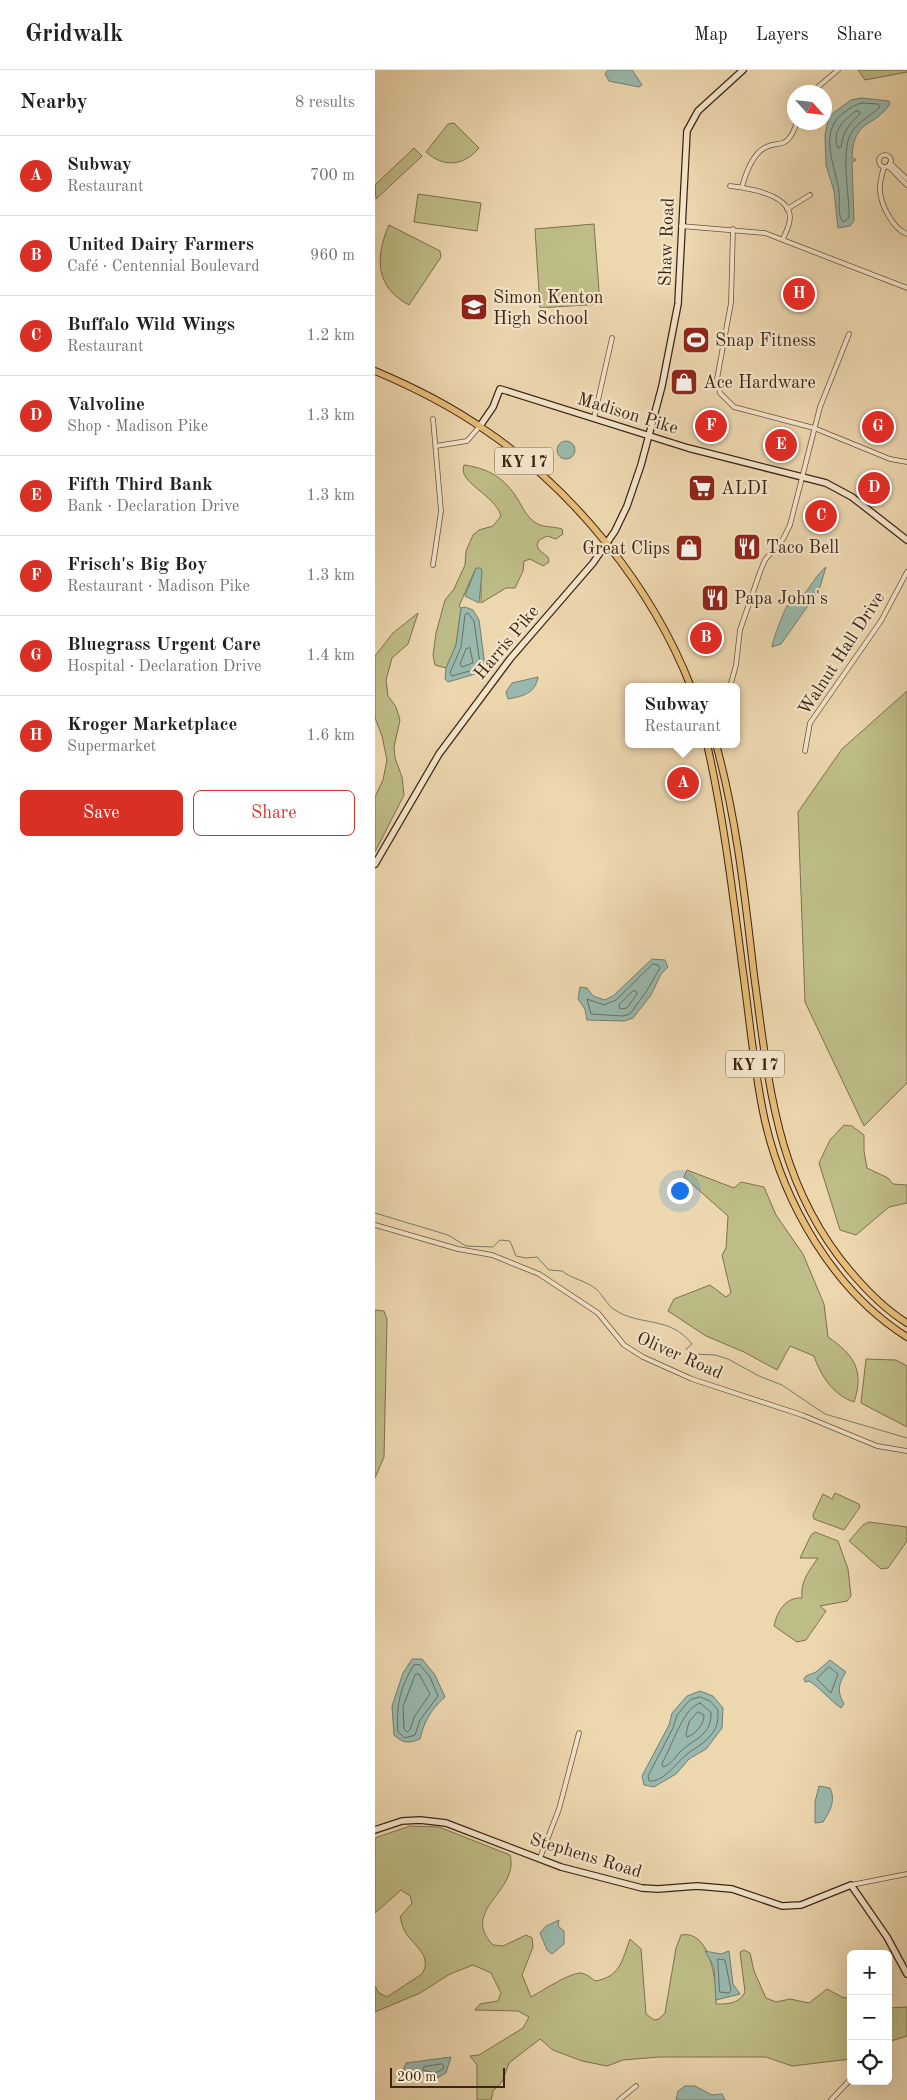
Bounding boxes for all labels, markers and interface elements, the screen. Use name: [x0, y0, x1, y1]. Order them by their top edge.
text: Gridwalk: [25, 23, 123, 47]
text: Map: [694, 26, 728, 44]
text: Layers: [756, 26, 808, 44]
text: Share: [836, 26, 882, 44]
north arrow: [787, 85, 832, 130]
text: Nearby: [20, 92, 88, 113]
text: 8 results: [295, 95, 355, 111]
text: Subway: [67, 156, 132, 175]
text: A: [30, 168, 42, 184]
text: 700 m: [310, 168, 355, 184]
text: Restaurant: [67, 179, 144, 195]
street label: Shaw Road: [656, 197, 678, 287]
text: United Dairy Farmers: [67, 236, 254, 255]
text: B: [30, 248, 42, 264]
text: 960 m: [310, 248, 355, 264]
text: Café · Centennial Boulevard: [67, 259, 260, 275]
pin: H: [783, 275, 815, 313]
place label: Simon Kenton High School: [493, 289, 604, 328]
school or university icon: Simon Kenton High School: [459, 292, 489, 322]
text: Buffalo Wild Wings: [67, 316, 235, 335]
sports icon: Snap Fitness: [681, 325, 711, 355]
text: C: [31, 328, 41, 344]
text: 1.2 km: [306, 328, 355, 344]
place label: Snap Fitness: [715, 332, 816, 350]
text: Restaurant: [67, 339, 144, 355]
shop icon: Ace Hardware: [669, 367, 699, 397]
place label: Ace Hardware: [703, 374, 816, 392]
street label: Madison Pike: [575, 390, 680, 438]
text: Valvoline: [67, 396, 145, 415]
pin: F: [695, 407, 727, 445]
text: D: [30, 408, 42, 424]
text: 1.3 km: [306, 408, 355, 424]
pin: G: [862, 408, 894, 446]
text: Shop · Madison Pike: [67, 419, 208, 435]
pin: E: [765, 426, 797, 464]
road number: KY 17: [495, 448, 553, 474]
pin: D: [858, 469, 890, 507]
supermarket icon: ALDI: [687, 473, 717, 503]
text: Fifth Third Bank: [67, 476, 213, 495]
place label: ALDI: [721, 480, 768, 498]
text: E: [30, 488, 42, 504]
text: 1.3 km: [306, 488, 355, 504]
pin: C: [805, 497, 837, 535]
text: Bank · Declaration Drive: [67, 499, 239, 515]
restaurant icon: Taco Bell: [732, 532, 762, 562]
shop icon: Great Clips: [674, 533, 704, 563]
place label: Taco Bell: [766, 539, 839, 557]
place label: Great Clips: [582, 540, 670, 558]
text: Frisch's Big Boy: [67, 556, 207, 575]
text: F: [31, 568, 41, 584]
text: 1.3 km: [306, 568, 355, 584]
text: Restaurant · Madison Pike: [67, 579, 250, 595]
restaurant icon: Papa John's: [700, 583, 730, 613]
street label: Walnut Hall Drive: [795, 589, 888, 719]
place label: Papa John's: [734, 590, 828, 608]
street label: Harris Pike: [471, 602, 543, 683]
pin: B: [690, 619, 722, 657]
text: Bluegrass Urgent Care: [67, 636, 261, 655]
text: G: [30, 648, 42, 664]
text: 1.4 km: [306, 648, 355, 664]
text: Hospital · Declaration Drive: [67, 659, 261, 675]
popup: [625, 683, 740, 748]
text: Subway: [644, 696, 709, 715]
text: Kroger Marketplace: [67, 716, 238, 735]
text: Restaurant: [644, 719, 721, 735]
text: H: [29, 728, 43, 744]
text: 1.6 km: [306, 728, 355, 744]
text: Supermarket: [67, 739, 156, 755]
pin: A: [667, 764, 699, 802]
button: Save: [20, 790, 183, 836]
button: Share: [193, 790, 355, 836]
road number: KY 17: [726, 1051, 784, 1078]
your location: [667, 1178, 693, 1204]
street label: Oliver Road: [634, 1329, 725, 1383]
street label: Stephens Road: [528, 1830, 644, 1881]
map controls: [847, 1950, 892, 2085]
button: +: [847, 1950, 892, 1995]
button: −: [847, 1995, 892, 2040]
button: locate: [847, 2040, 892, 2085]
scale bar: [390, 2065, 505, 2088]
text: 200 m: [397, 2070, 436, 2084]

